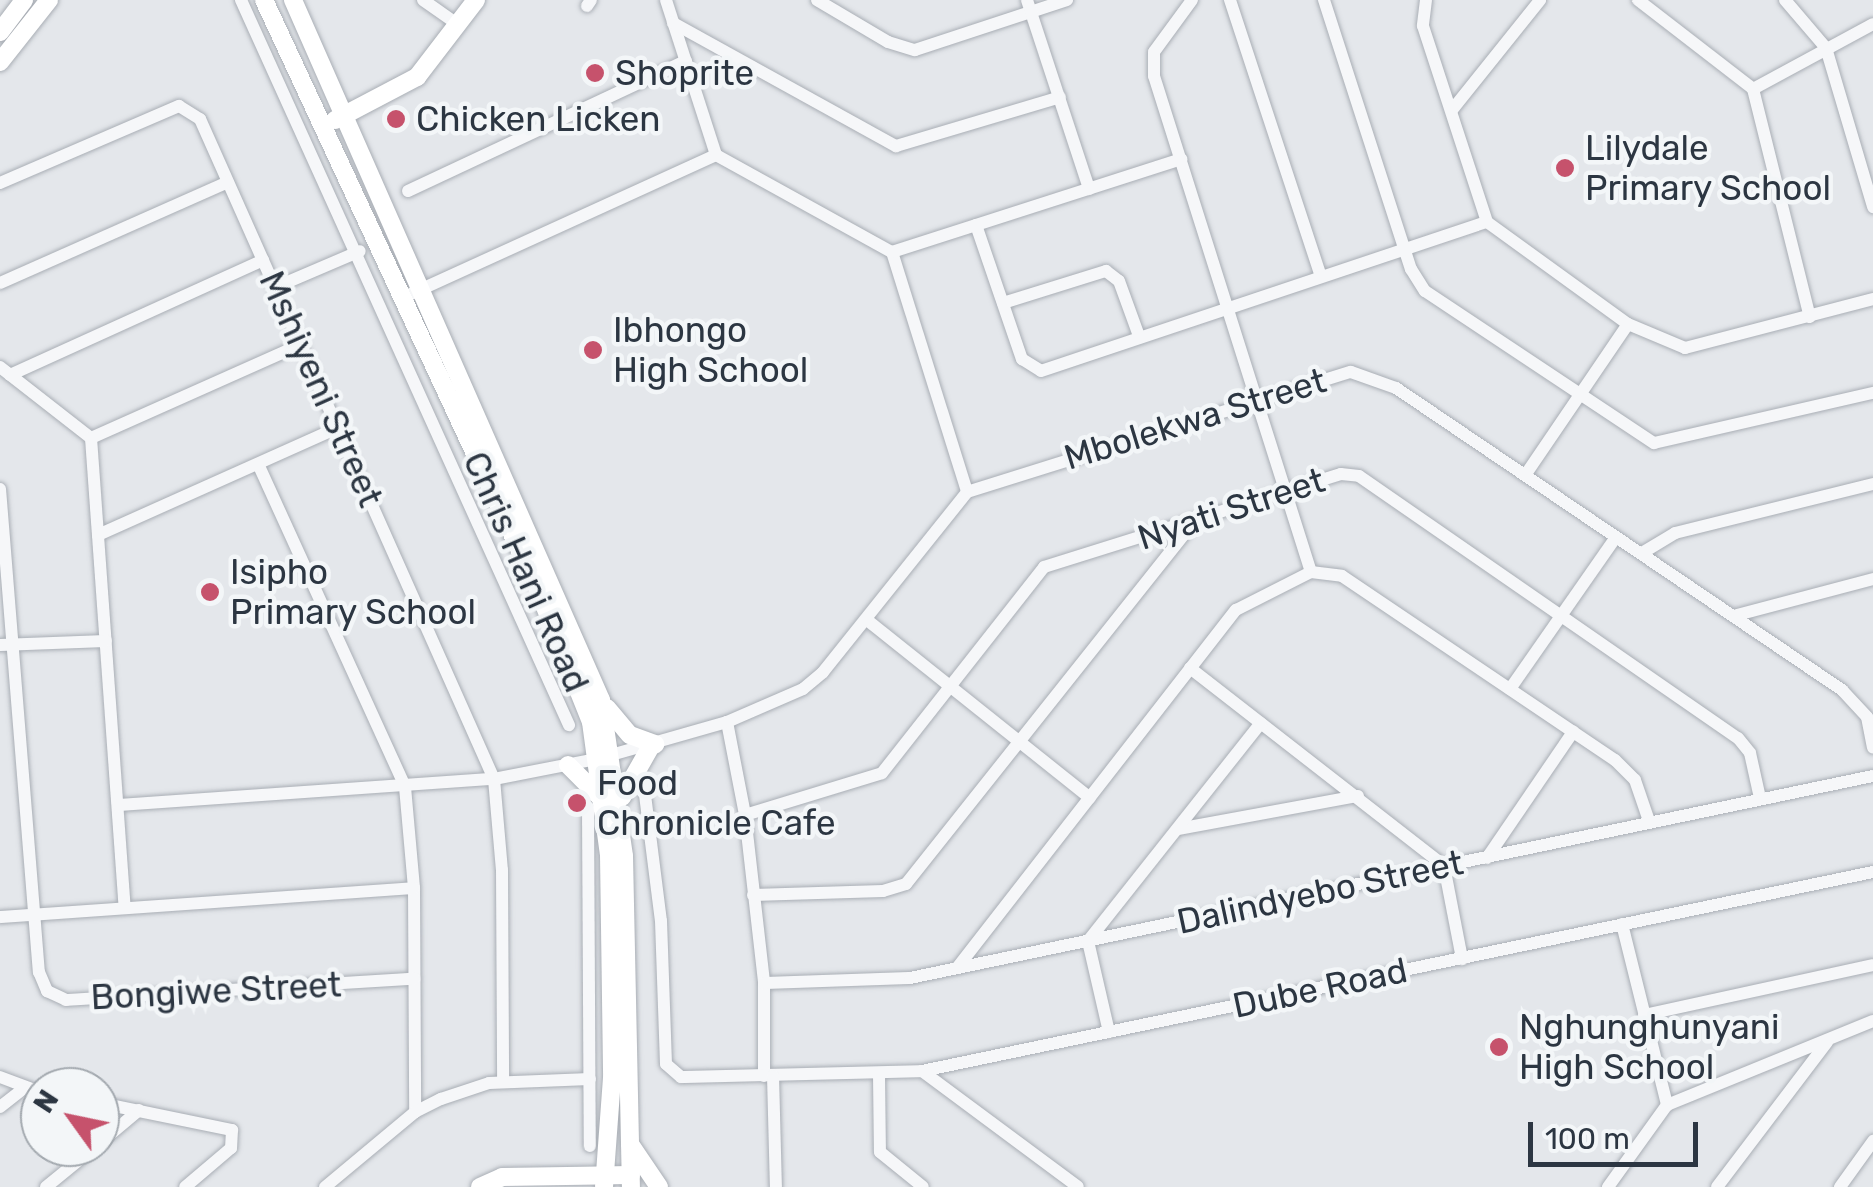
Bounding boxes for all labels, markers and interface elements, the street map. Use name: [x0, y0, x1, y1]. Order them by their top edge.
place label: Shoprite: [615, 52, 754, 94]
marker: Shoprite: [584, 62, 606, 84]
place label: Chicken Licken: [416, 98, 661, 140]
marker: Chicken Licken: [385, 108, 407, 130]
place label: Lilydale Primary School: [1585, 127, 1832, 209]
marker: Lilydale Primary School: [1554, 157, 1576, 179]
street label: Mshiyeni Street: [250, 265, 392, 513]
place label: Ibhongo High School: [613, 309, 808, 391]
marker: Ibhongo High School: [582, 339, 604, 361]
street label: Mbolekwa Street: [1059, 359, 1331, 479]
street label: Chris Hani Road: [454, 445, 598, 699]
street label: Nyati Street: [1132, 459, 1330, 559]
place label: Isipho Primary School: [230, 551, 477, 633]
marker: Isipho Primary School: [199, 581, 221, 603]
place label: Food Chronicle Cafe: [597, 762, 836, 844]
marker: Food Chronicle Cafe: [566, 792, 588, 814]
street label: Dalindyebo Street: [1173, 841, 1467, 943]
street label: Dube Road: [1229, 949, 1411, 1027]
street label: Bongiwe Street: [90, 963, 342, 1019]
place label: Nghunghunyani High School: [1519, 1006, 1779, 1088]
marker: Nghunghunyani High School: [1488, 1036, 1510, 1058]
north arrow: [20, 1067, 120, 1167]
text: N: [27, 1084, 65, 1119]
scale bar: [1533, 1102, 1703, 1164]
text: 100 m: [1545, 1121, 1630, 1157]

